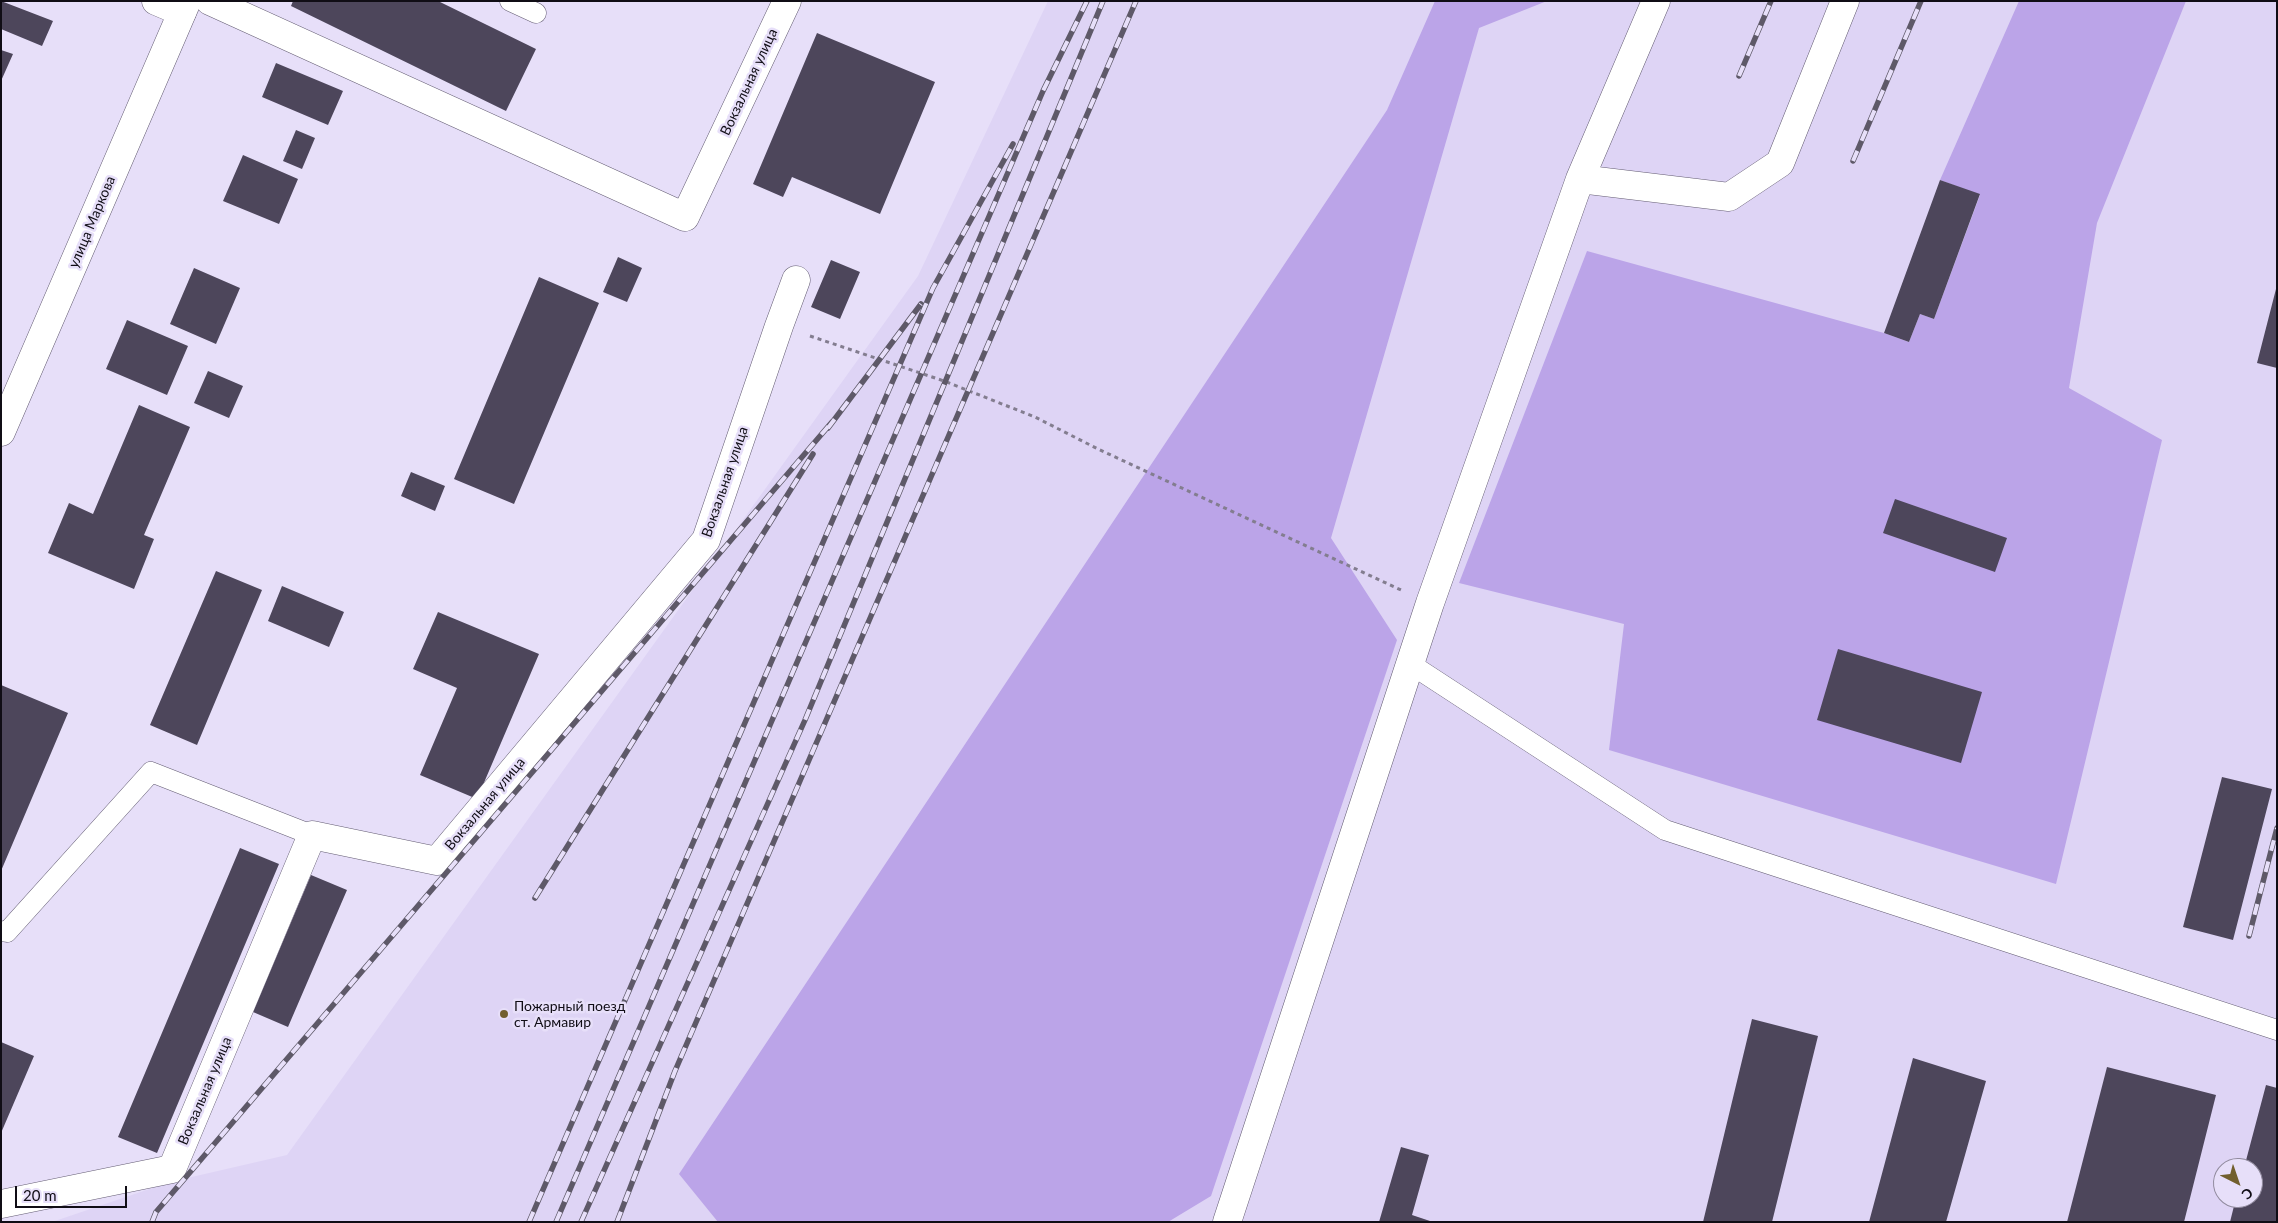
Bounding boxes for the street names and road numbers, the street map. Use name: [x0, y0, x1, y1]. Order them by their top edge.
street label: Вокзальная улица: [717, 26, 781, 138]
street label: улица Маркова: [65, 174, 119, 270]
street label: Вокзальная улица: [698, 425, 752, 539]
street label: Вокзальная улица: [441, 754, 529, 854]
street label: Вокзальная улица: [175, 1034, 235, 1148]

